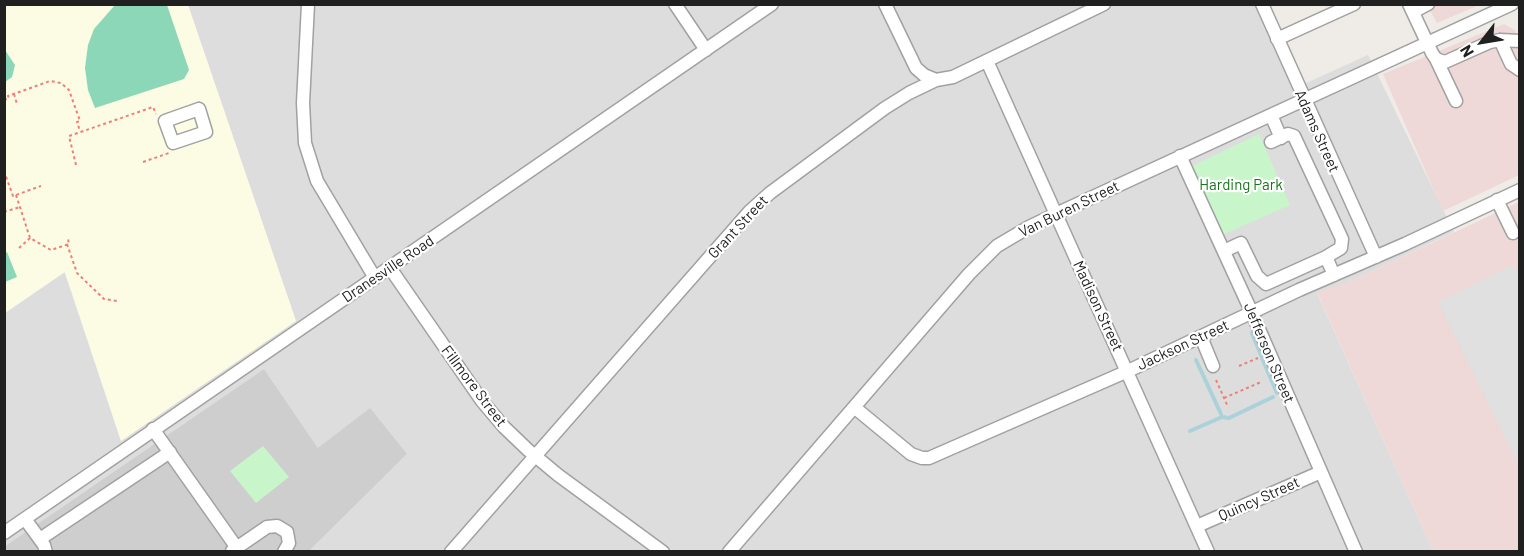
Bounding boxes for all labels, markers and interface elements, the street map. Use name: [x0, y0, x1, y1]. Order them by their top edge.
north arrow: [1452, 12, 1512, 72]
text: N: [1455, 42, 1477, 61]
street label: Adams Street: [1291, 87, 1343, 175]
park label: Harding Park: [1199, 176, 1283, 194]
street label: Van Buren Street: [1016, 177, 1122, 241]
street label: Grant Street: [704, 192, 772, 262]
street label: Dranesville Road: [339, 232, 437, 306]
street label: Madison Street: [1069, 258, 1127, 354]
street label: Jefferson Street: [1240, 300, 1298, 406]
street label: Jackson Street: [1134, 316, 1232, 374]
street label: Fillmore Street: [438, 342, 510, 430]
street label: Quincy Street: [1216, 473, 1302, 525]

